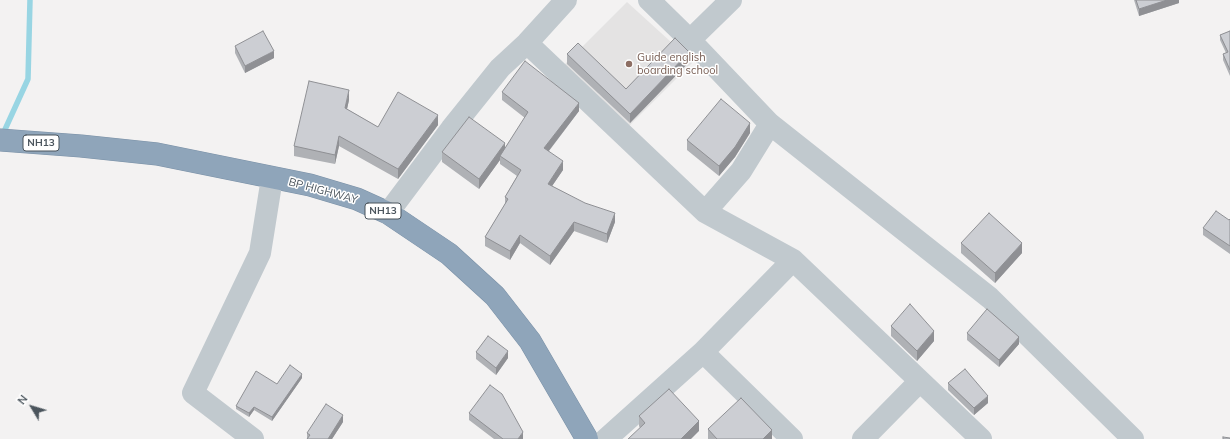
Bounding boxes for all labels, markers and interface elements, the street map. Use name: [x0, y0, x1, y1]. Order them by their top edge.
place label: Guide english boarding school: [637, 51, 718, 77]
marker: Guide english boarding school: [624, 59, 634, 69]
road number: NH13: [23, 135, 59, 151]
street label: BP HIGHWAY: [287, 175, 359, 207]
road number: NH13: [365, 203, 401, 219]
north arrow: [12, 387, 52, 427]
text: N: [14, 392, 31, 407]

